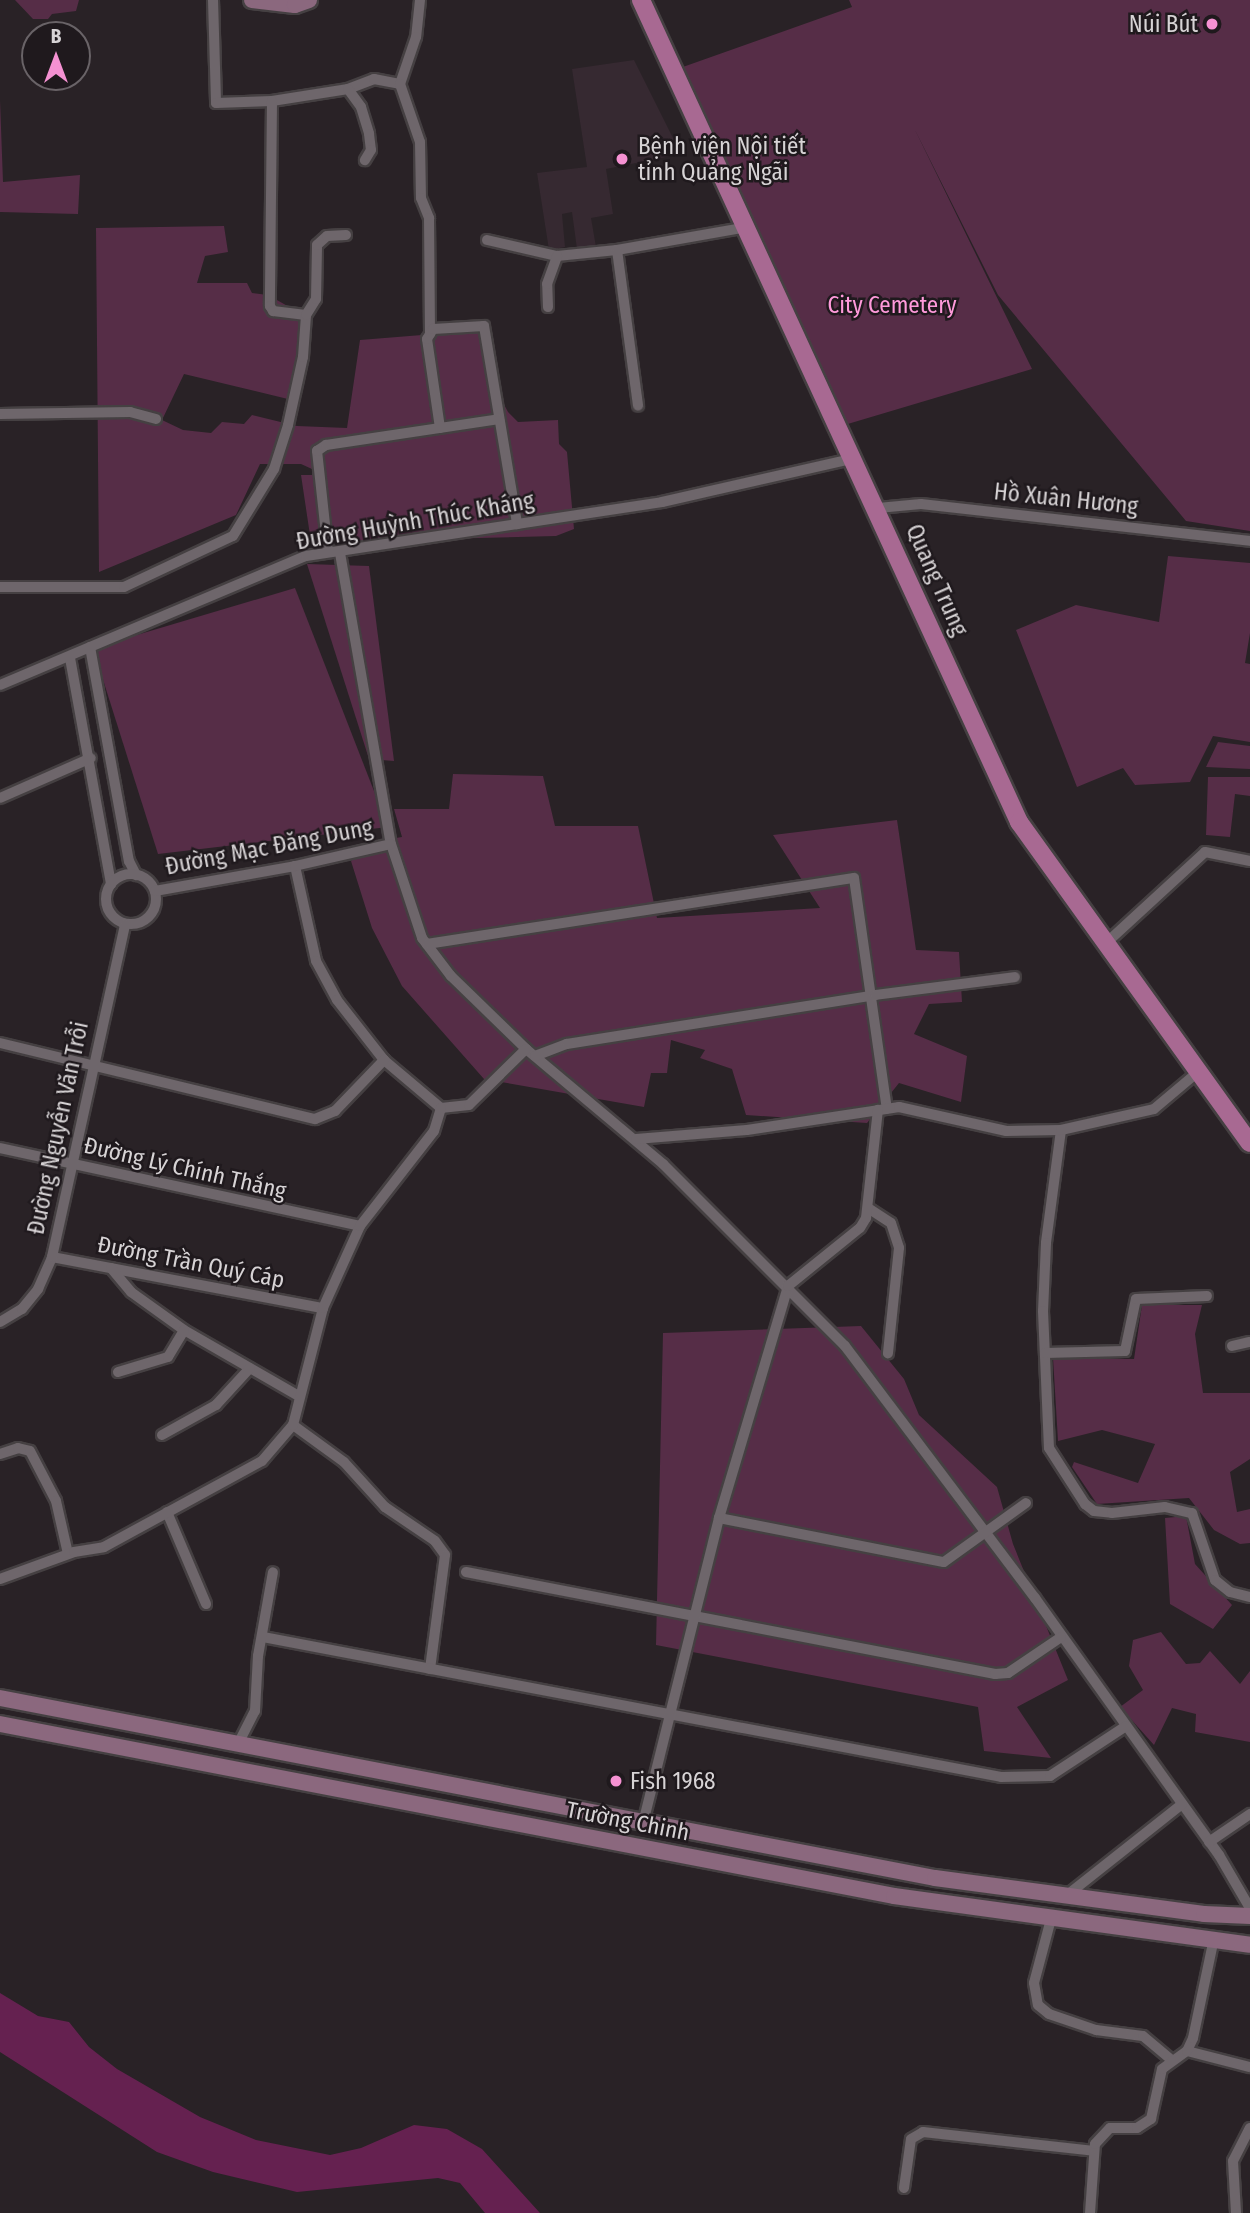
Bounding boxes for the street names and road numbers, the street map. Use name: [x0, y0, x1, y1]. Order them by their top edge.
street label: Hồ Xuân Hương: [993, 478, 1139, 520]
street label: Đường Huỳnh Thúc Kháng: [294, 486, 536, 556]
street label: Quang Trung: [900, 520, 974, 640]
street label: Đường Mạc Đăng Dung: [163, 813, 375, 881]
street label: Đường Nguyễn Văn Trỗi: [22, 1019, 94, 1237]
street label: Đường Lý Chính Thắng: [81, 1131, 289, 1205]
street label: Đường Trần Quý Cáp: [95, 1230, 287, 1294]
street label: Trường Chinh: [564, 1796, 692, 1846]

